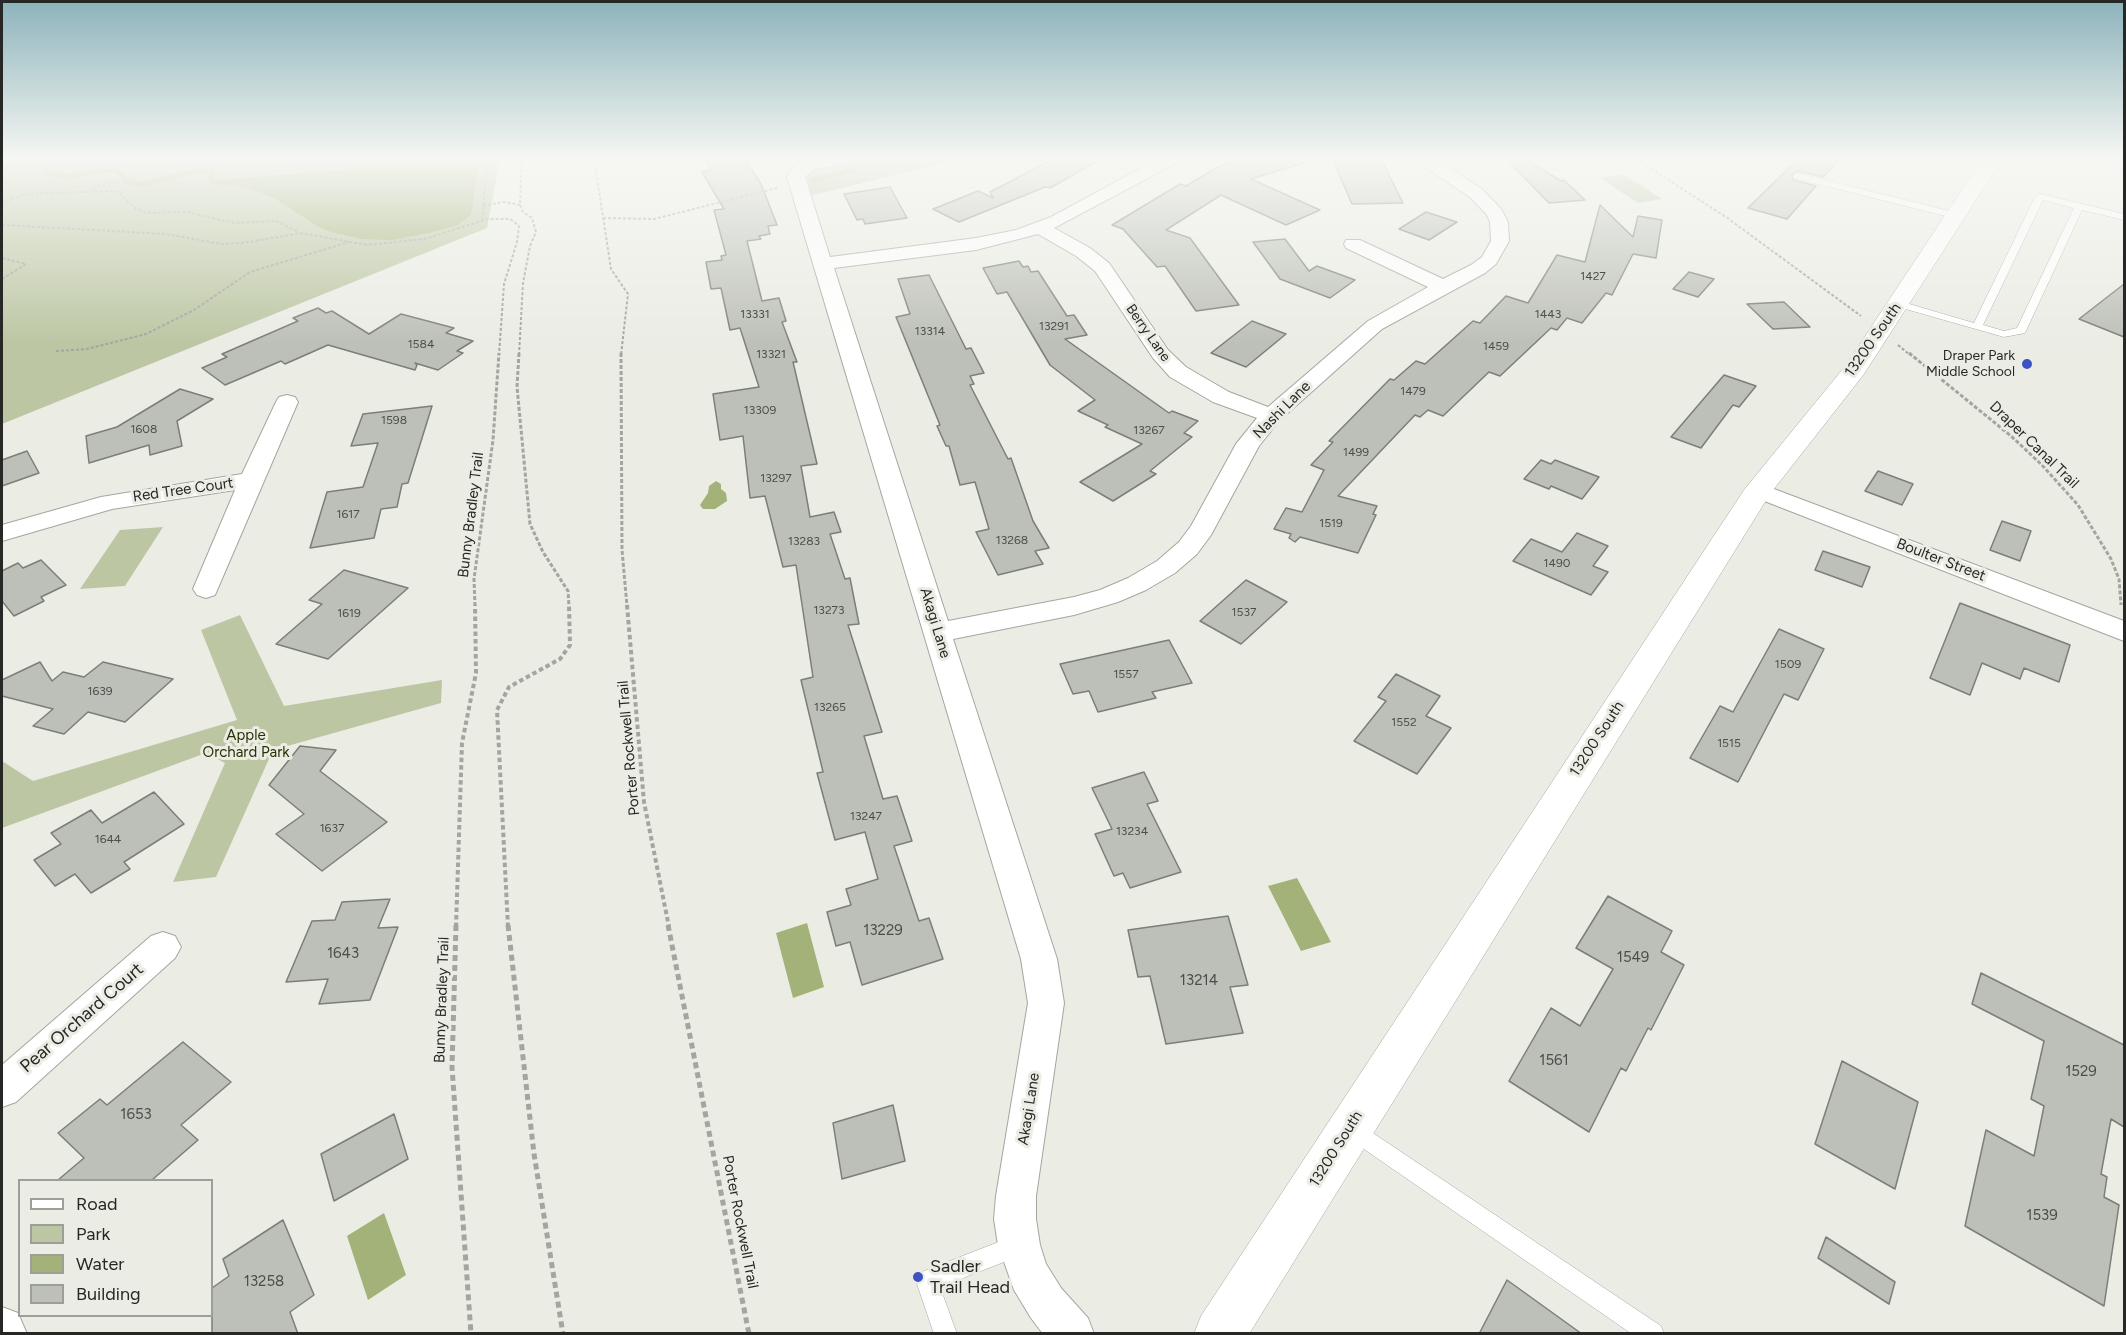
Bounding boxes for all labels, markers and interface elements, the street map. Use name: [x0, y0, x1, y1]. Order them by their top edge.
house number: 1427: [1580, 269, 1606, 283]
street label: 13200 South: [1841, 300, 1905, 380]
street label: Berry Lane: [1122, 301, 1174, 365]
house number: 13331: [740, 307, 770, 321]
house number: 1443: [1535, 307, 1561, 321]
house number: 13291: [1039, 319, 1069, 333]
house number: 13314: [915, 324, 945, 338]
house number: 1584: [408, 337, 434, 351]
house number: 1459: [1483, 339, 1509, 353]
house number: 13321: [756, 347, 786, 361]
place label: Draper Park Middle School: [1926, 348, 2015, 380]
marker: Draper Park Middle School: [2020, 357, 2034, 371]
street label: Nashi Lane: [1250, 378, 1314, 442]
house number: 1479: [1400, 384, 1426, 398]
street label: Draper Canal Trail: [1986, 398, 2082, 492]
house number: 13309: [744, 403, 776, 417]
house number: 1598: [381, 413, 407, 427]
house number: 1608: [131, 422, 157, 436]
house number: 13267: [1133, 423, 1165, 437]
house number: 1499: [1343, 445, 1369, 459]
street label: Bunny Bradley Trail: [454, 451, 488, 579]
house number: 13297: [760, 471, 792, 485]
street label: Red Tree Court: [132, 474, 234, 506]
house number: 1617: [336, 507, 360, 521]
house number: 1519: [1319, 516, 1343, 530]
house number: 13268: [996, 533, 1028, 547]
house number: 13283: [788, 534, 820, 548]
street label: Boulter Street: [1894, 535, 1988, 585]
house number: 1490: [1544, 556, 1570, 570]
street label: Akagi Lane: [916, 586, 954, 660]
house number: 13273: [813, 603, 845, 617]
house number: 1537: [1232, 605, 1256, 619]
house number: 1619: [337, 606, 361, 620]
house number: 1509: [1775, 657, 1801, 671]
house number: 1557: [1113, 667, 1139, 681]
street label: Porter Rockwell Trail: [614, 680, 644, 816]
house number: 1639: [87, 684, 113, 698]
street label: 13200 South: [1566, 698, 1628, 780]
house number: 13265: [814, 700, 846, 714]
house number: 1552: [1391, 715, 1417, 729]
park label: Apple Orchard Park: [203, 727, 289, 762]
house number: 1515: [1717, 736, 1741, 750]
house number: 13247: [850, 809, 882, 823]
house number: 1637: [320, 821, 344, 835]
house number: 13234: [1116, 824, 1148, 838]
house number: 1644: [95, 832, 121, 846]
house number: 13229: [863, 922, 903, 940]
street label: Bunny Bradley Trail: [431, 937, 453, 1063]
house number: 1643: [327, 945, 359, 963]
house number: 1549: [1617, 949, 1649, 967]
street label: Pear Orchard Court: [16, 959, 148, 1077]
house number: 13214: [1180, 972, 1218, 990]
house number: 1561: [1539, 1052, 1569, 1070]
house number: 1529: [2065, 1063, 2097, 1081]
street label: Akagi Lane: [1014, 1072, 1044, 1146]
house number: 1653: [120, 1106, 152, 1124]
street label: 13200 South: [1306, 1108, 1366, 1190]
street label: Porter Rockwell Trail: [718, 1154, 762, 1290]
legend: [18, 1179, 213, 1317]
text: Road: [76, 1193, 117, 1215]
house number: 1539: [2026, 1207, 2058, 1225]
text: Park: [76, 1223, 110, 1245]
text: Water: [76, 1253, 124, 1275]
place label: Sadler Trail Head: [930, 1256, 1010, 1298]
marker: Sadler Trail Head: [911, 1270, 925, 1284]
house number: 13258: [244, 1273, 284, 1291]
text: Building: [76, 1283, 141, 1305]

